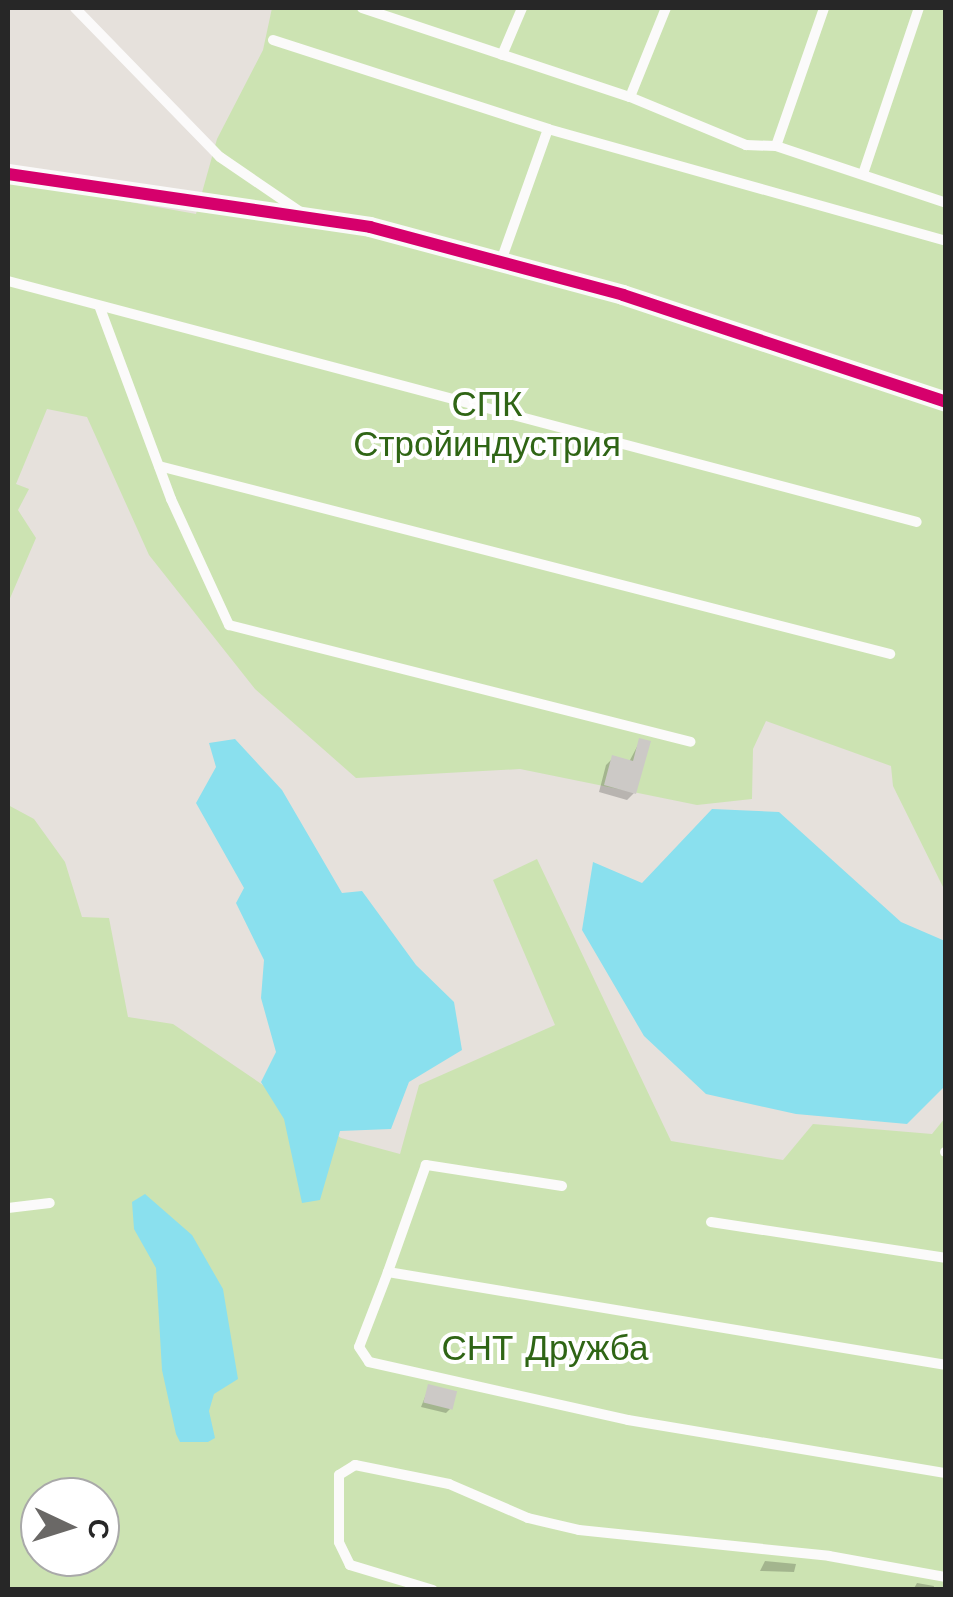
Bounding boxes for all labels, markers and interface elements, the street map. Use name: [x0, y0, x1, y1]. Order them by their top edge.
park label: СПК Стройиндустрия: [353, 383, 621, 465]
park label: СНТ Дружба: [441, 1327, 649, 1369]
north arrow: [20, 1477, 120, 1577]
text: С: [81, 1518, 116, 1540]

